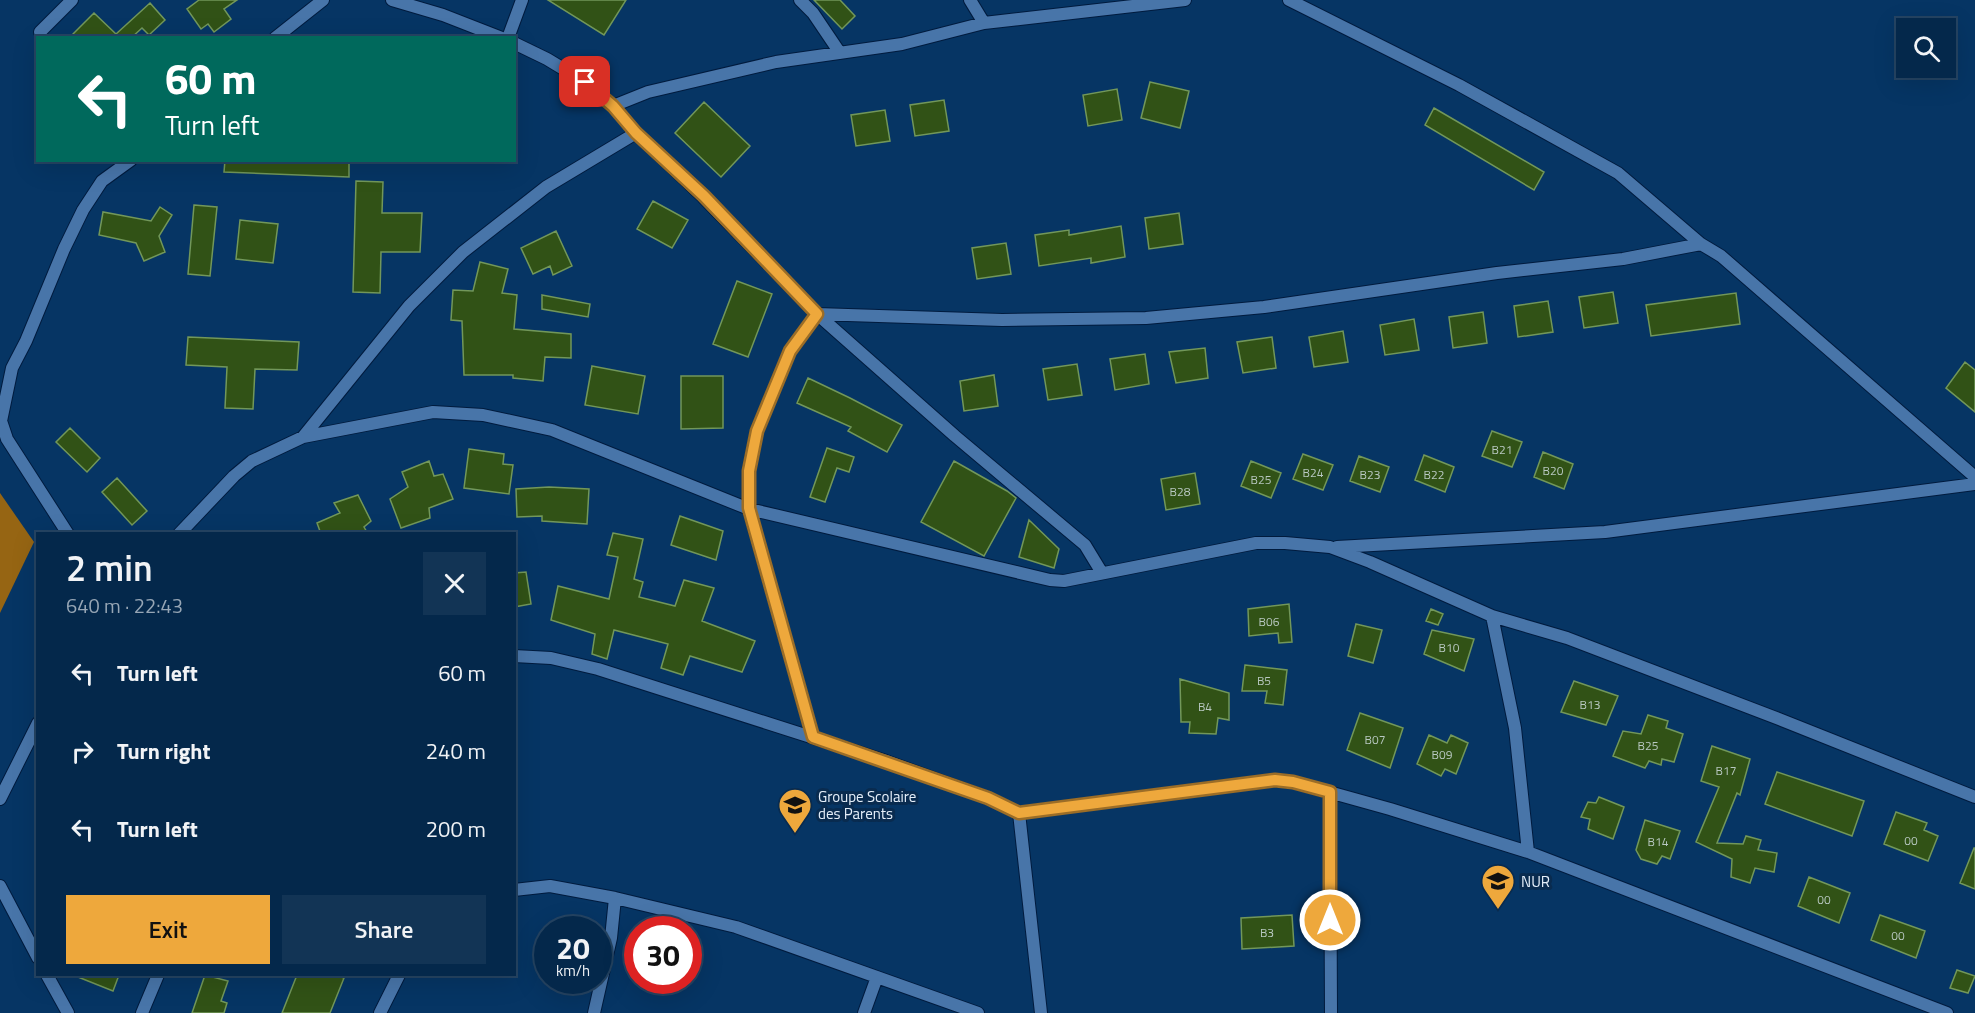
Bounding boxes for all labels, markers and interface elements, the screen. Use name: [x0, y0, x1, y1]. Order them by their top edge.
map controls: [1896, 18, 1956, 78]
button: search: [1896, 18, 1956, 78]
text: 60 m: [165, 46, 257, 110]
pin: [559, 56, 610, 107]
icon: left: [66, 60, 144, 138]
icon: arrive: [568, 65, 601, 98]
text: Turn left: [165, 104, 259, 145]
house number: B21: [1492, 440, 1512, 459]
house number: B20: [1543, 461, 1564, 480]
house number: B24: [1303, 463, 1324, 482]
house number: B23: [1360, 465, 1380, 484]
house number: B22: [1424, 465, 1444, 484]
house number: B25: [1251, 470, 1272, 489]
house number: B28: [1170, 482, 1191, 501]
text: 2 min: [66, 540, 153, 595]
button: close: [423, 552, 486, 615]
text: 640 m · 22:43: [66, 590, 183, 621]
house number: B06: [1259, 612, 1280, 631]
house number: B10: [1439, 638, 1460, 657]
text: Turn left: [117, 656, 198, 690]
text: 60 m: [438, 656, 486, 690]
icon: left: [66, 657, 99, 690]
house number: B5: [1257, 671, 1271, 690]
house number: B13: [1580, 695, 1600, 714]
house number: B4: [1198, 697, 1212, 716]
house number: B07: [1365, 730, 1385, 749]
text: Turn right: [117, 734, 211, 768]
text: 240 m: [426, 734, 486, 768]
icon: right: [66, 735, 99, 768]
house number: B25: [1638, 736, 1659, 755]
house number: B09: [1432, 745, 1453, 764]
house number: B17: [1716, 761, 1736, 780]
place label: Groupe Scolaire des Parents: [818, 785, 916, 825]
school or university icon: Groupe Scolaire des Parents: [777, 787, 813, 834]
text: Turn left: [117, 812, 198, 846]
text: 200 m: [426, 812, 486, 846]
icon: left: [66, 813, 99, 846]
house number: 00: [1904, 831, 1918, 850]
house number: B14: [1648, 832, 1669, 851]
school or university icon: NUR: [1480, 863, 1516, 910]
place label: NUR: [1521, 870, 1550, 893]
position arrow: [1298, 888, 1362, 952]
house number: 00: [1817, 890, 1831, 909]
button: Exit: [66, 895, 270, 964]
button: Share: [282, 895, 486, 964]
speed limit sign: 30: [624, 916, 702, 994]
house number: B3: [1260, 923, 1274, 942]
text: 20: [556, 925, 590, 971]
house number: 00: [1891, 926, 1905, 945]
text: km/h: [556, 959, 590, 982]

